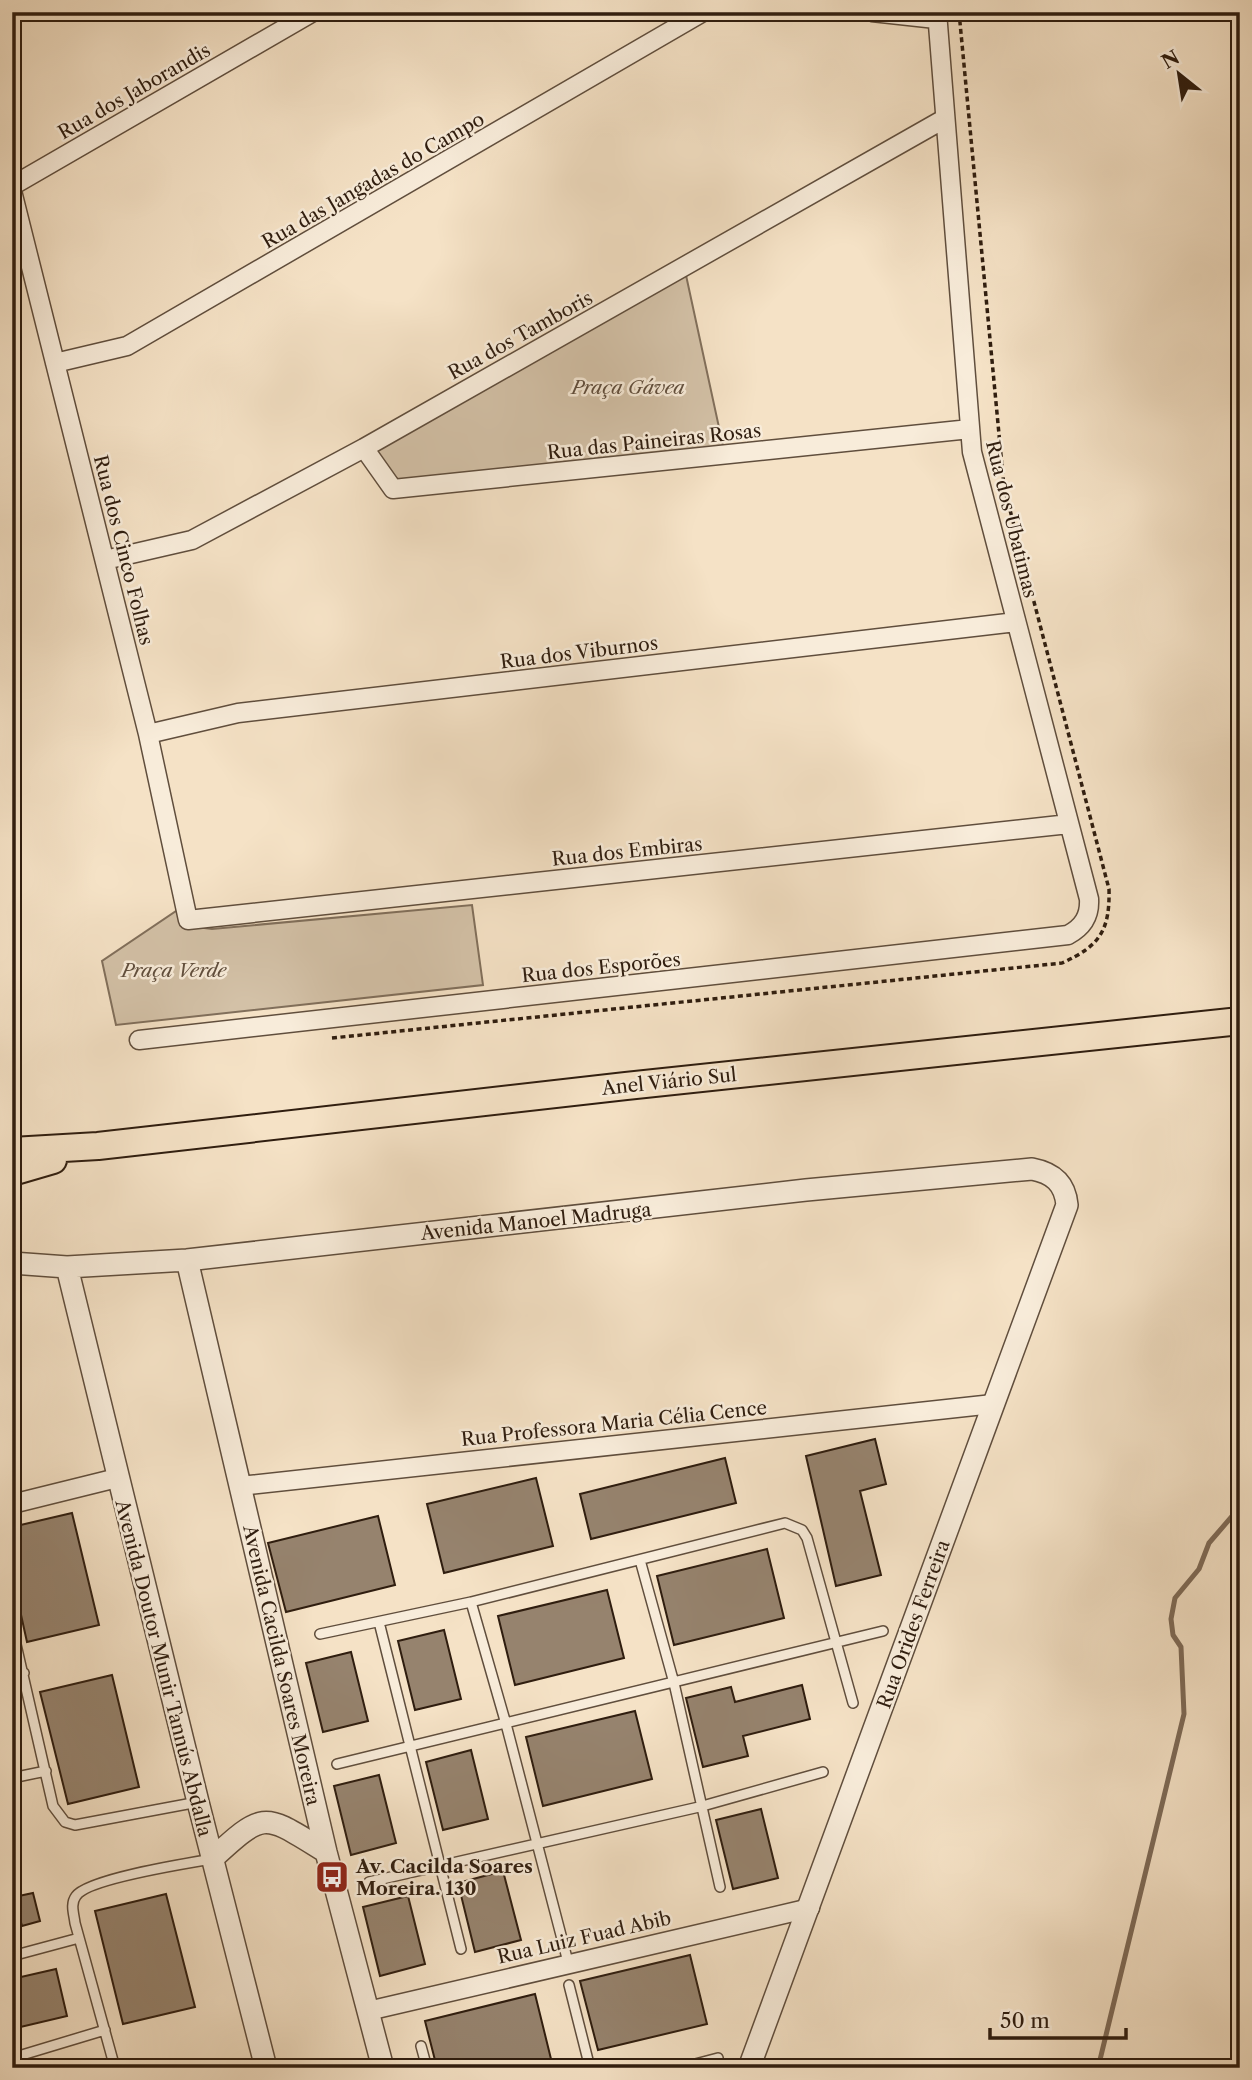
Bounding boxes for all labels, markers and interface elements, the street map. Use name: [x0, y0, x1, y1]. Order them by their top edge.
street label: Rua dos Jaborandis: [54, 38, 215, 144]
north arrow: [1144, 38, 1214, 108]
text: N: [1158, 46, 1184, 74]
street label: Rua das Jangadas do Campo: [258, 107, 488, 254]
street label: Rua dos Tamboris: [444, 286, 597, 385]
park label: Praça Gávea: [569, 376, 685, 399]
street label: Rua das Paineiras Rosas: [546, 419, 762, 464]
street label: Rua dos Ubatimas: [981, 438, 1042, 600]
street label: Rua dos Cinco Folhas: [89, 453, 158, 648]
street label: Rua dos Viburnos: [499, 631, 659, 674]
street label: Rua dos Embiras: [551, 832, 703, 871]
street label: Rua dos Esporões: [520, 948, 682, 987]
park label: Praça Verde: [119, 959, 227, 982]
street label: Anel Viário Sul: [600, 1063, 738, 1100]
street label: Avenida Manoel Madruga: [419, 1198, 652, 1245]
street label: Rua Professora Maria Célia Cence: [460, 1396, 768, 1451]
street label: Avenida Doutor Munir Tannús Abdalla: [110, 1496, 217, 1839]
street label: Avenida Cacilda Soares Moreira: [238, 1522, 325, 1808]
street label: Rua Orides Ferreira: [872, 1537, 955, 1712]
place label: Av. Cacilda Soares Moreira. 130: [355, 1855, 533, 1900]
bus stop icon: Av. Cacilda Soares Moreira. 130: [313, 1858, 351, 1896]
street label: Rua Luiz Fuad Abib: [495, 1906, 673, 1969]
scale bar: [990, 1996, 1126, 2040]
text: 50 m: [1000, 2008, 1050, 2033]

